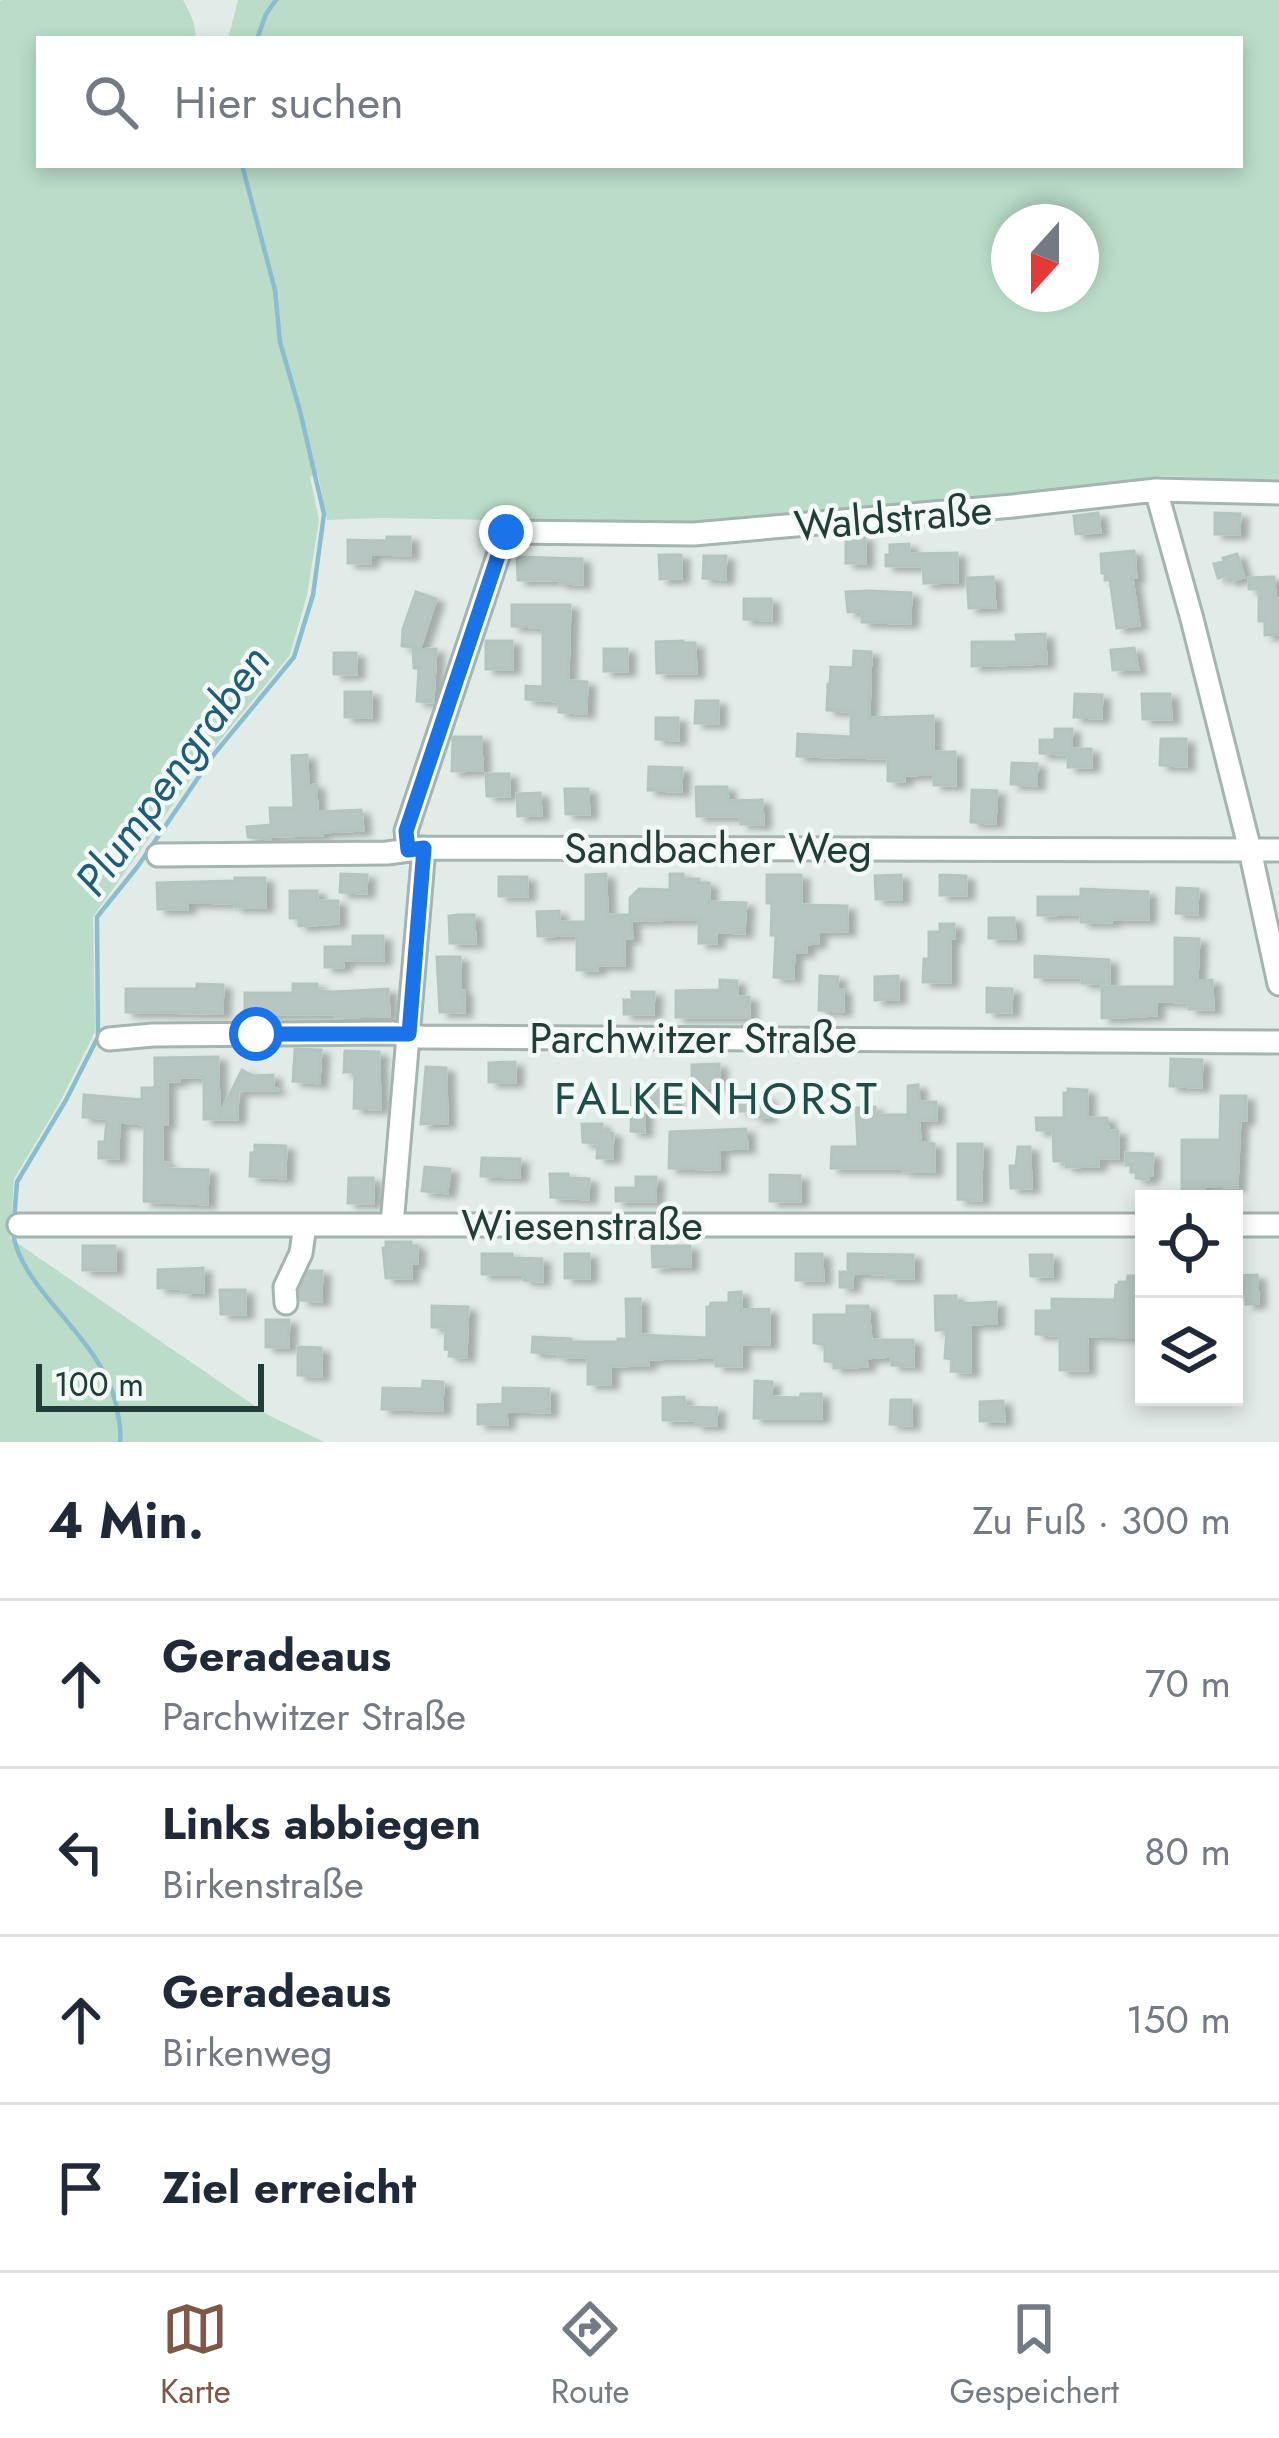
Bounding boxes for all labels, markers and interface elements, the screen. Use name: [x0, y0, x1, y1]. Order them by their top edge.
search box: [36, 36, 1243, 168]
icon: search: [78, 69, 144, 135]
text: Hier suchen: [174, 70, 404, 135]
north arrow: [991, 204, 1099, 312]
street label: Waldstraße: [792, 478, 994, 557]
route end: [479, 505, 533, 559]
water label: Plumpengraben: [59, 631, 286, 909]
street label: Sandbacher Weg: [564, 818, 872, 879]
route start: [229, 1007, 283, 1061]
street label: Parchwitzer Straße: [529, 1008, 857, 1069]
district label: FALKENHORST: [554, 1066, 880, 1131]
map controls: [1135, 1190, 1243, 1406]
button: locate: [1135, 1190, 1243, 1298]
street label: Wiesenstraße: [461, 1195, 703, 1256]
button: layers: [1135, 1298, 1243, 1406]
scale bar: [36, 1358, 264, 1411]
text: 100 m: [54, 1361, 144, 1408]
text: 4 Min.: [48, 1483, 204, 1557]
text: Zu Fuß · 300 m: [972, 1492, 1231, 1549]
text: Geradeaus: [162, 1623, 391, 1688]
icon: ahead: [48, 1651, 114, 1717]
text: 70 m: [1145, 1655, 1231, 1712]
text: Parchwitzer Straße: [162, 1688, 466, 1745]
text: Links abbiegen: [162, 1791, 481, 1856]
icon: left: [48, 1819, 114, 1885]
text: 80 m: [1144, 1823, 1231, 1880]
text: Birkenstraße: [162, 1856, 364, 1913]
text: Geradeaus: [162, 1959, 391, 2024]
icon: ahead: [48, 1987, 114, 2053]
text: 150 m: [1126, 1991, 1231, 2048]
text: Birkenweg: [162, 2024, 332, 2081]
icon: arrive: [48, 2155, 114, 2221]
text: Ziel erreicht: [162, 2155, 416, 2220]
tab: Karte: [160, 2296, 231, 2415]
tab: Route: [551, 2296, 629, 2415]
tab: Gespeichert: [949, 2296, 1119, 2415]

